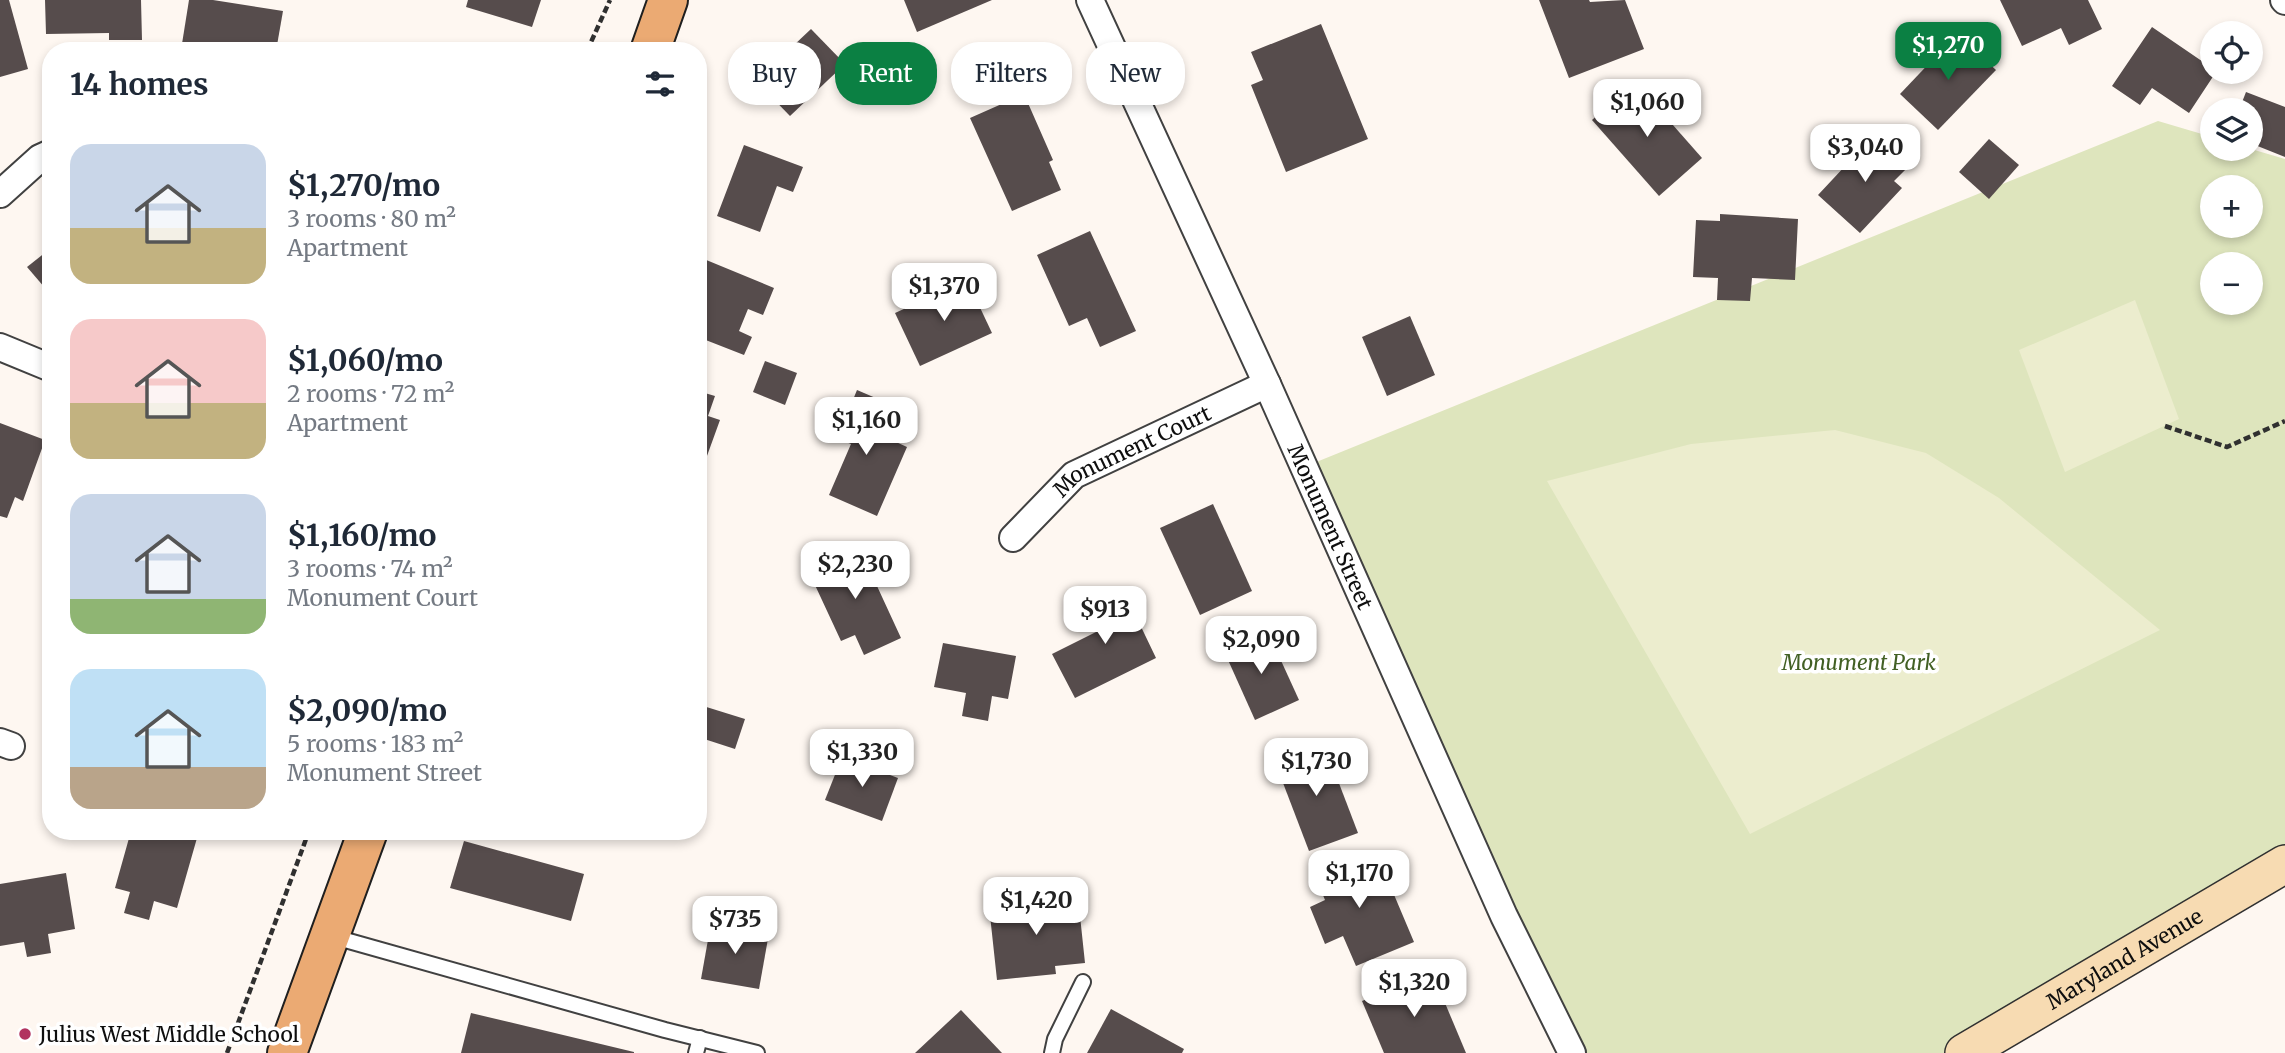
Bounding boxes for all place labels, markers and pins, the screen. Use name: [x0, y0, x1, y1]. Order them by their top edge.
pin: $1,270: [1891, 22, 2005, 82]
pin: $1,060: [1590, 80, 1704, 139]
pin: $3,040: [1808, 124, 1922, 184]
pin: $1,370: [887, 264, 1001, 323]
pin: $1,160: [809, 398, 923, 457]
pin: $2,230: [798, 542, 912, 601]
pin: $913: [1064, 586, 1146, 646]
pin: $2,090: [1204, 616, 1318, 676]
pin: $1,330: [805, 730, 919, 789]
pin: $1,730: [1259, 738, 1373, 798]
pin: $1,170: [1302, 850, 1416, 910]
pin: $1,420: [979, 878, 1093, 937]
pin: $735: [694, 897, 776, 956]
pin: $1,320: [1357, 960, 1471, 1019]
place label: Julius West Middle School: [38, 1021, 300, 1048]
marker: Julius West Middle School: [17, 1026, 33, 1042]

